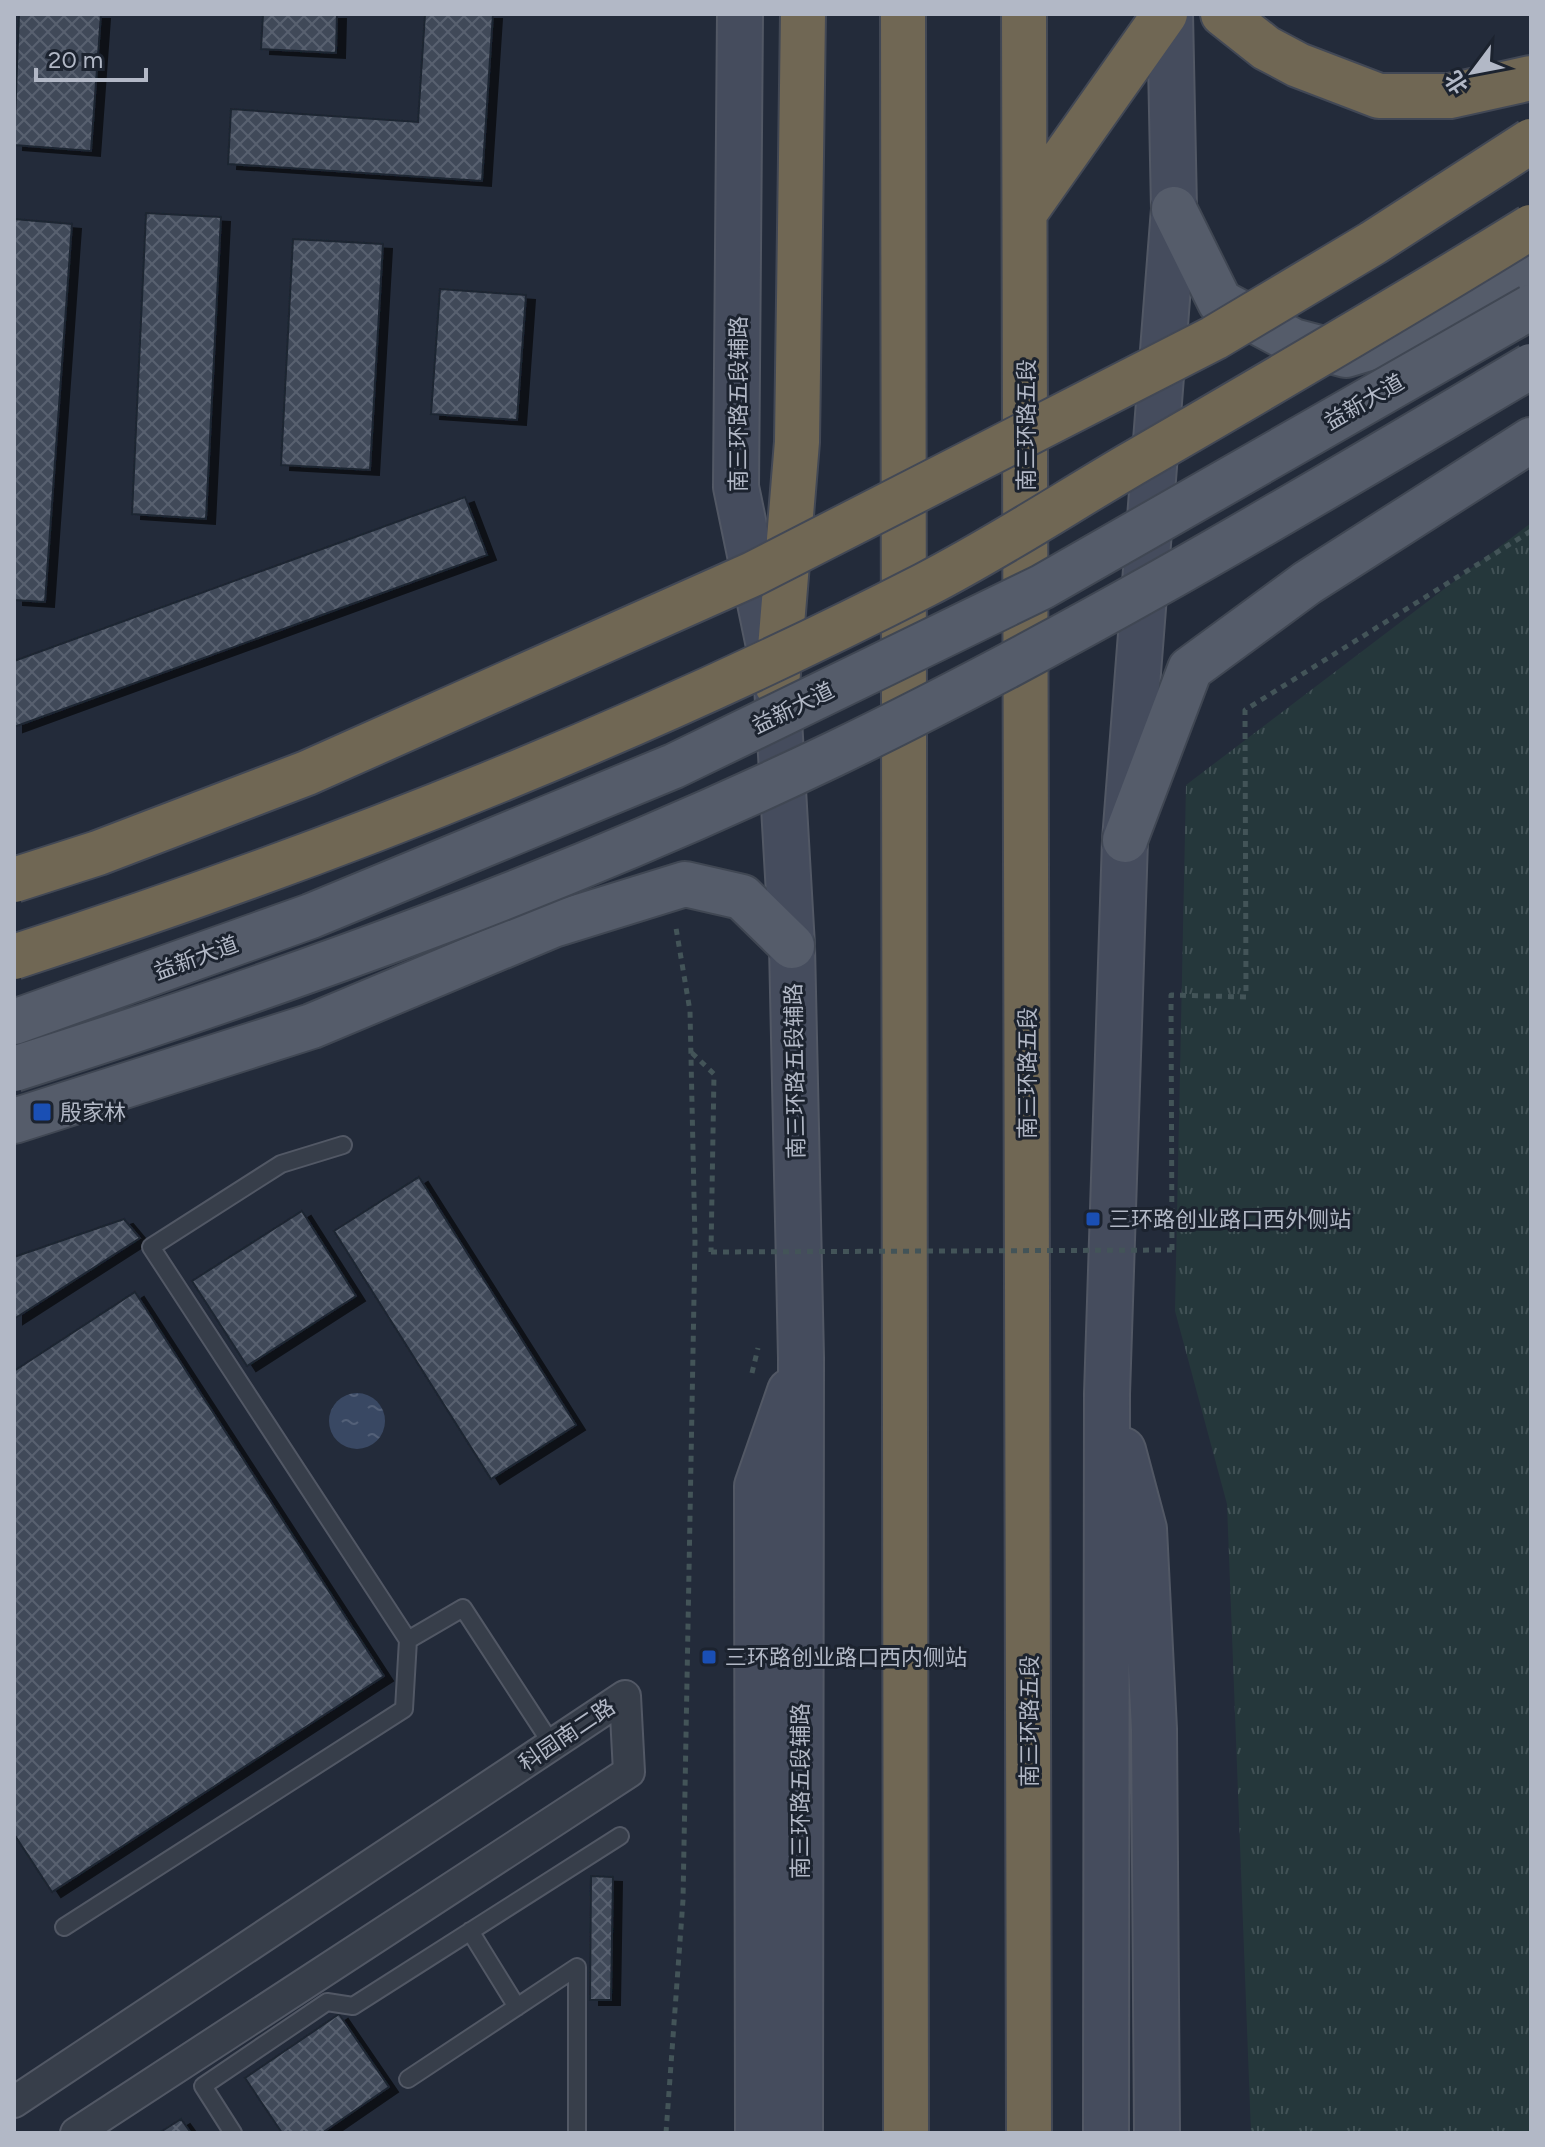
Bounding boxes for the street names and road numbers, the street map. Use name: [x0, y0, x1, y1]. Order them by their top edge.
street label: 南三环路五段辅路: [725, 316, 752, 492]
street label: 南三环路五段: [1013, 359, 1040, 491]
street label: 益新大道: [1319, 368, 1409, 436]
street label: 益新大道: [748, 677, 838, 739]
street label: 益新大道: [150, 930, 242, 986]
street label: 南三环路五段辅路: [780, 983, 810, 1159]
street label: 南三环路五段: [1014, 1007, 1041, 1139]
street label: 南三环路五段: [1016, 1655, 1043, 1787]
street label: 科园南二路: [514, 1693, 620, 1777]
street label: 南三环路五段辅路: [787, 1703, 814, 1879]

